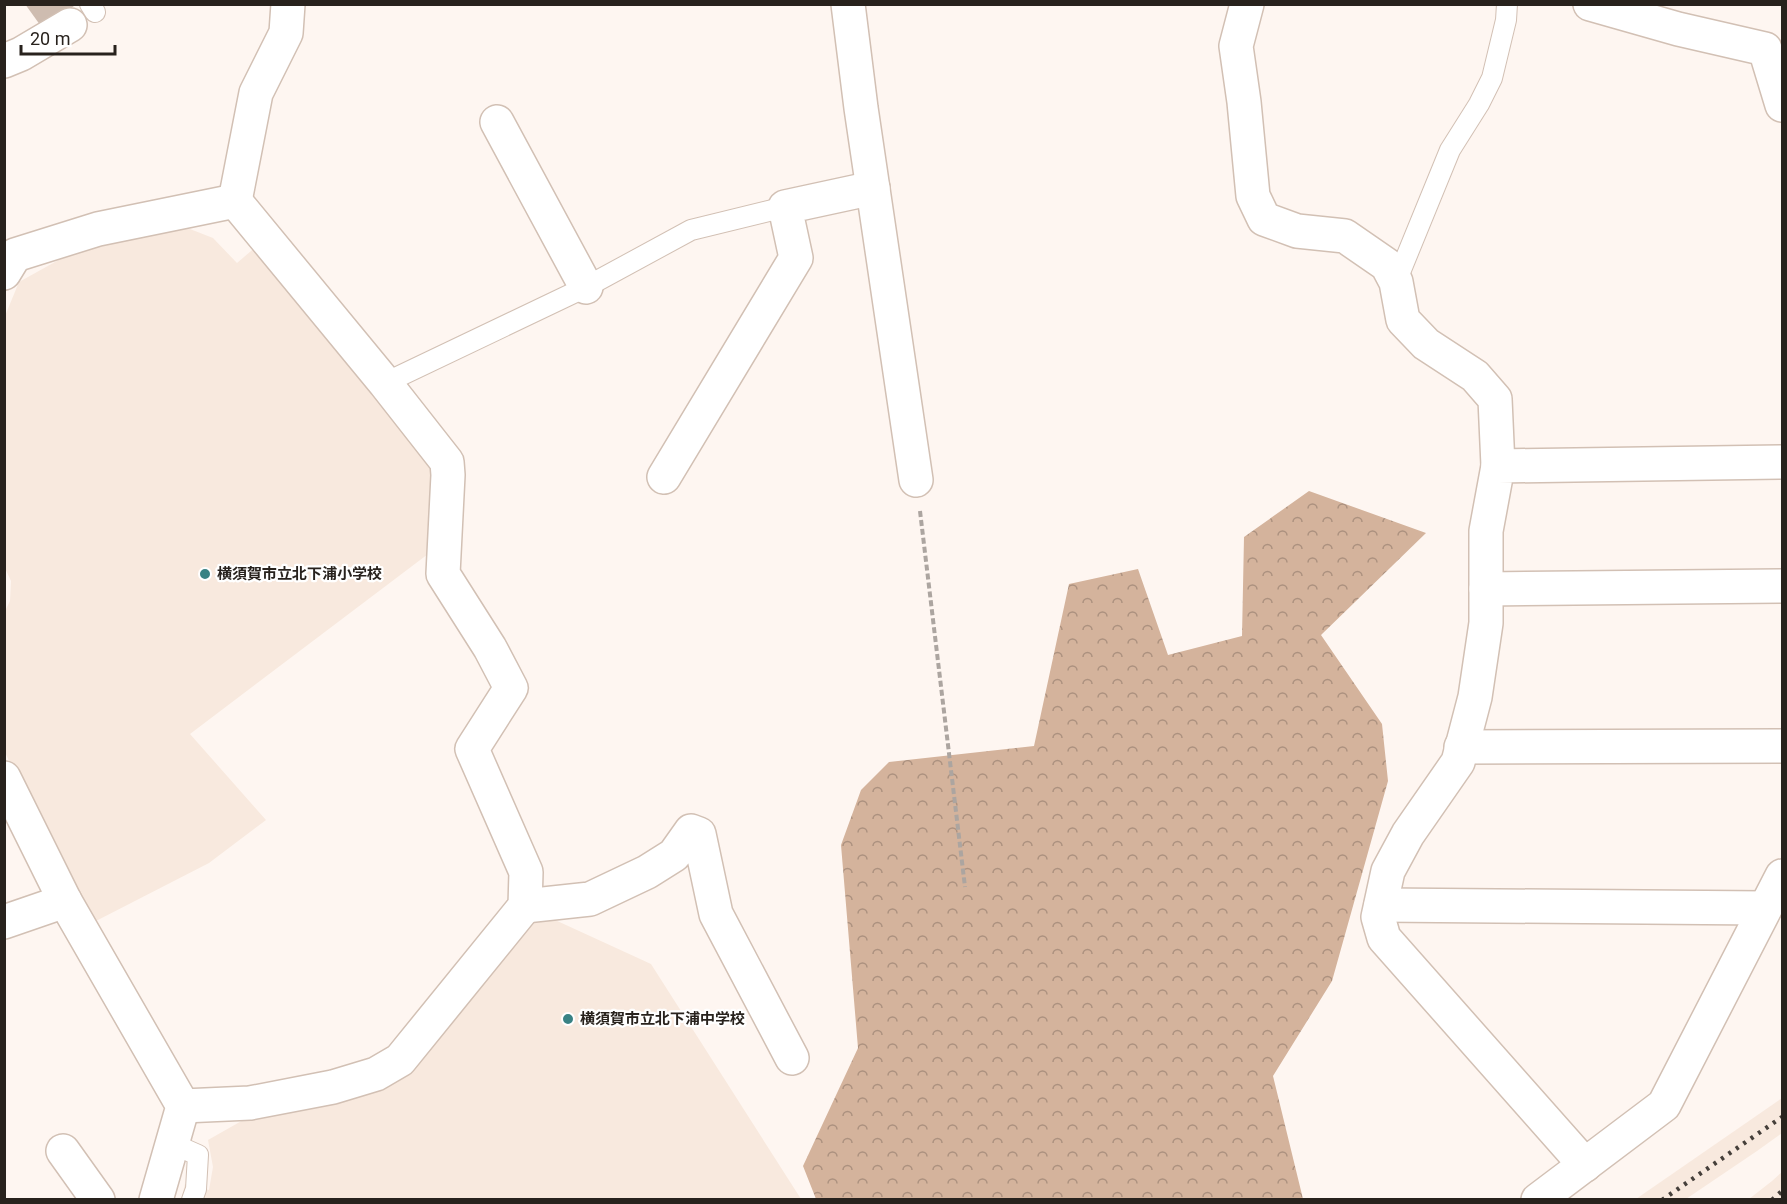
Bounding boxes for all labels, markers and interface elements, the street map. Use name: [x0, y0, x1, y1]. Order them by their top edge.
scale bar: [21, 18, 116, 56]
text: 20 m: [30, 28, 70, 49]
place label: 横須賀市立北下浦小学校: [217, 565, 382, 583]
marker: 横須賀市立北下浦小学校: [198, 567, 212, 581]
place label: 横須賀市立北下浦中学校: [580, 1010, 745, 1028]
marker: 横須賀市立北下浦中学校: [561, 1012, 575, 1026]

